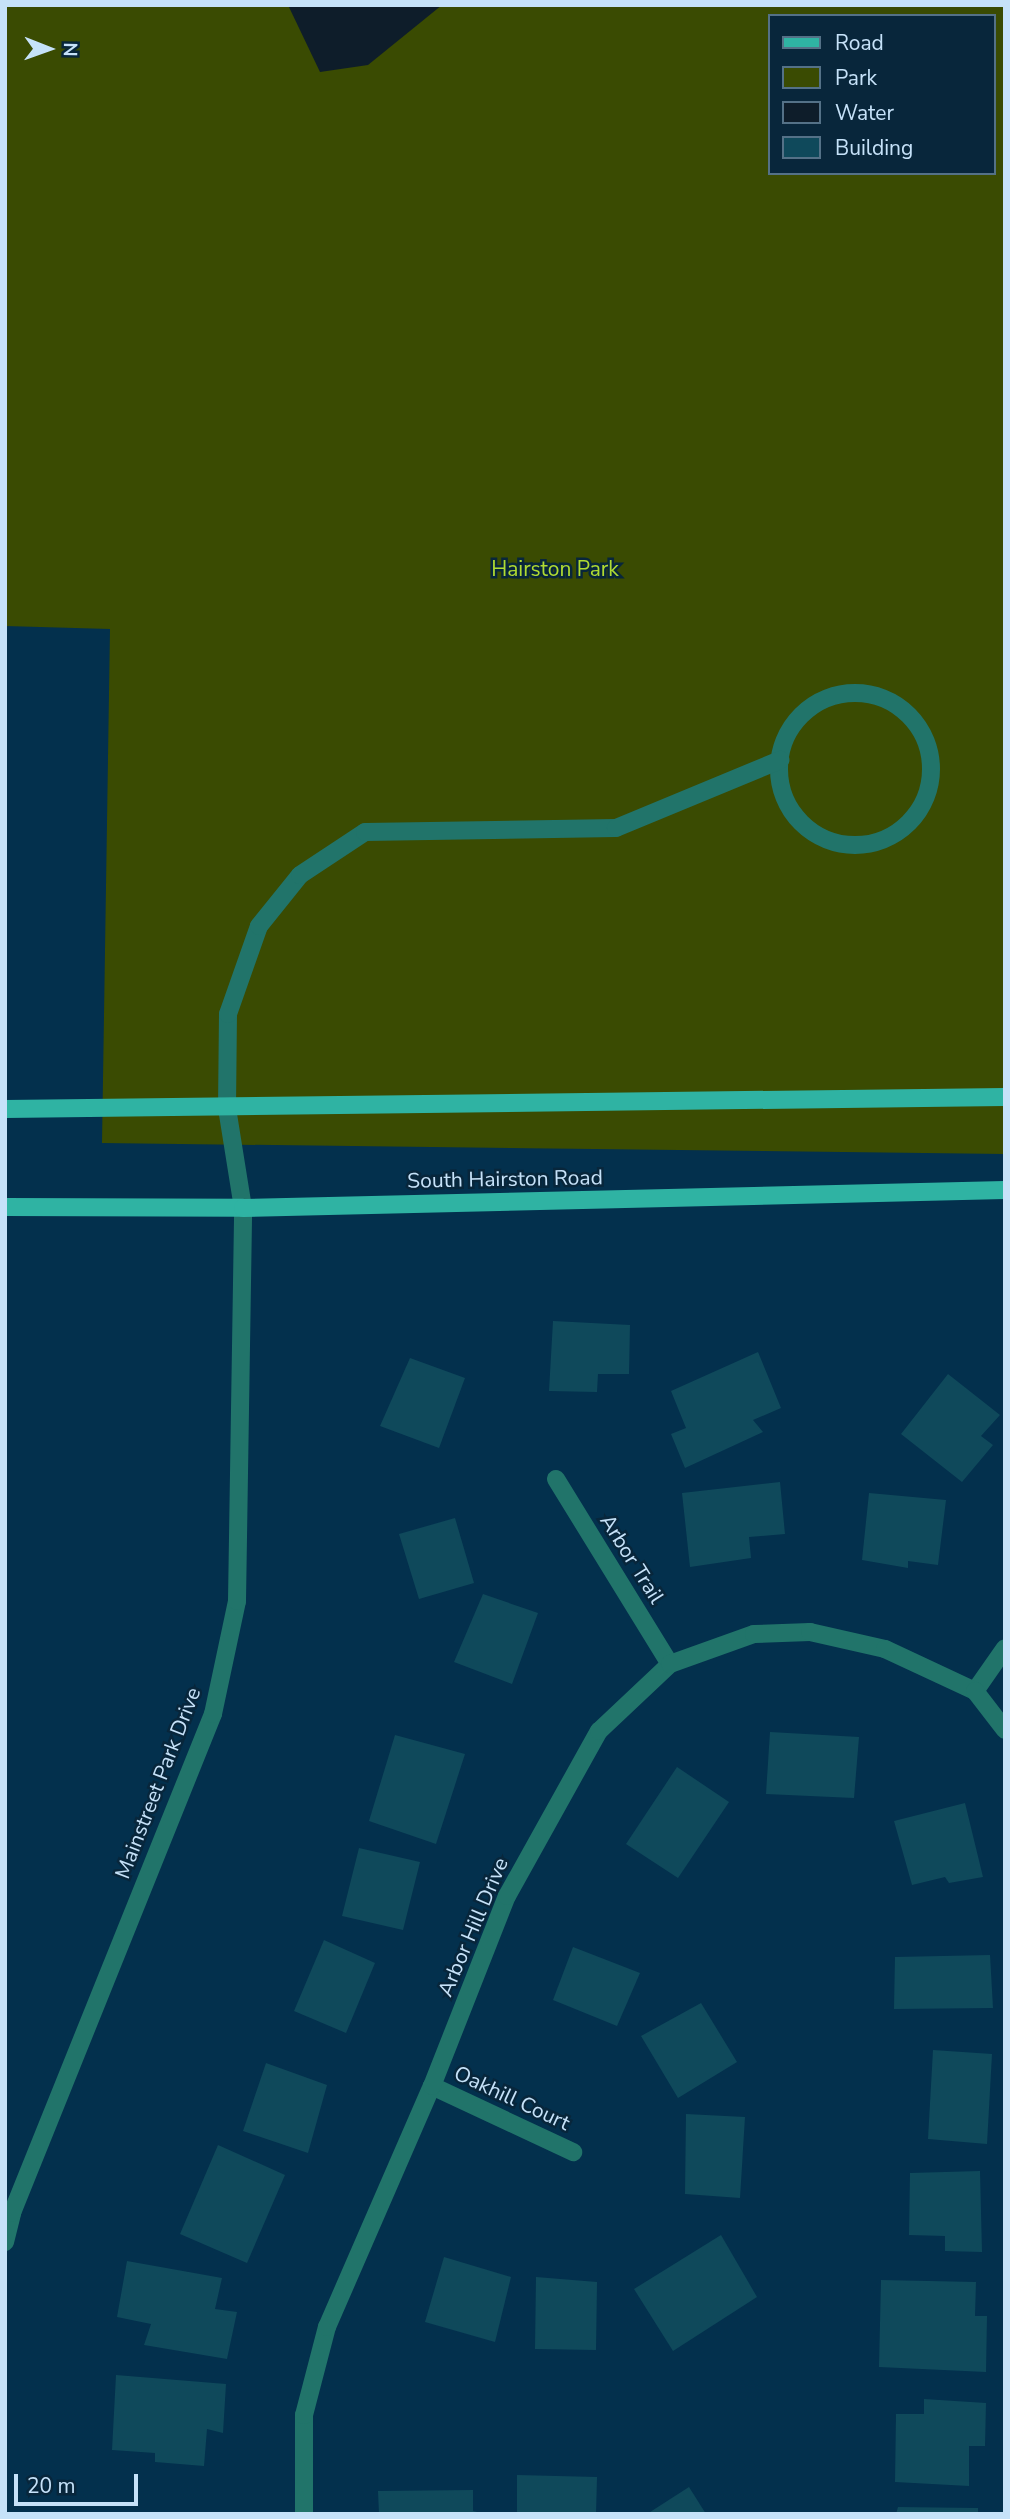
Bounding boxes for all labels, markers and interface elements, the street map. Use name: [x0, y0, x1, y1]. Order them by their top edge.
north arrow: [14, 14, 84, 84]
legend: [768, 14, 996, 175]
text: Road: [835, 29, 884, 57]
text: N: [57, 42, 83, 57]
text: Park: [835, 64, 877, 92]
text: Water: [835, 99, 894, 127]
text: Building: [835, 134, 913, 162]
park label: Hairston Park: [491, 556, 619, 582]
street label: South Hairston Road: [407, 1165, 603, 1193]
street label: Arbor Trail: [595, 1510, 669, 1608]
street label: Mainstreet Park Drive: [110, 1684, 206, 1882]
street label: Arbor Hill Drive: [432, 1854, 514, 2000]
street label: Oakhill Court: [450, 2060, 574, 2136]
scale bar: [18, 2460, 142, 2504]
text: 20 m: [27, 2472, 76, 2500]

